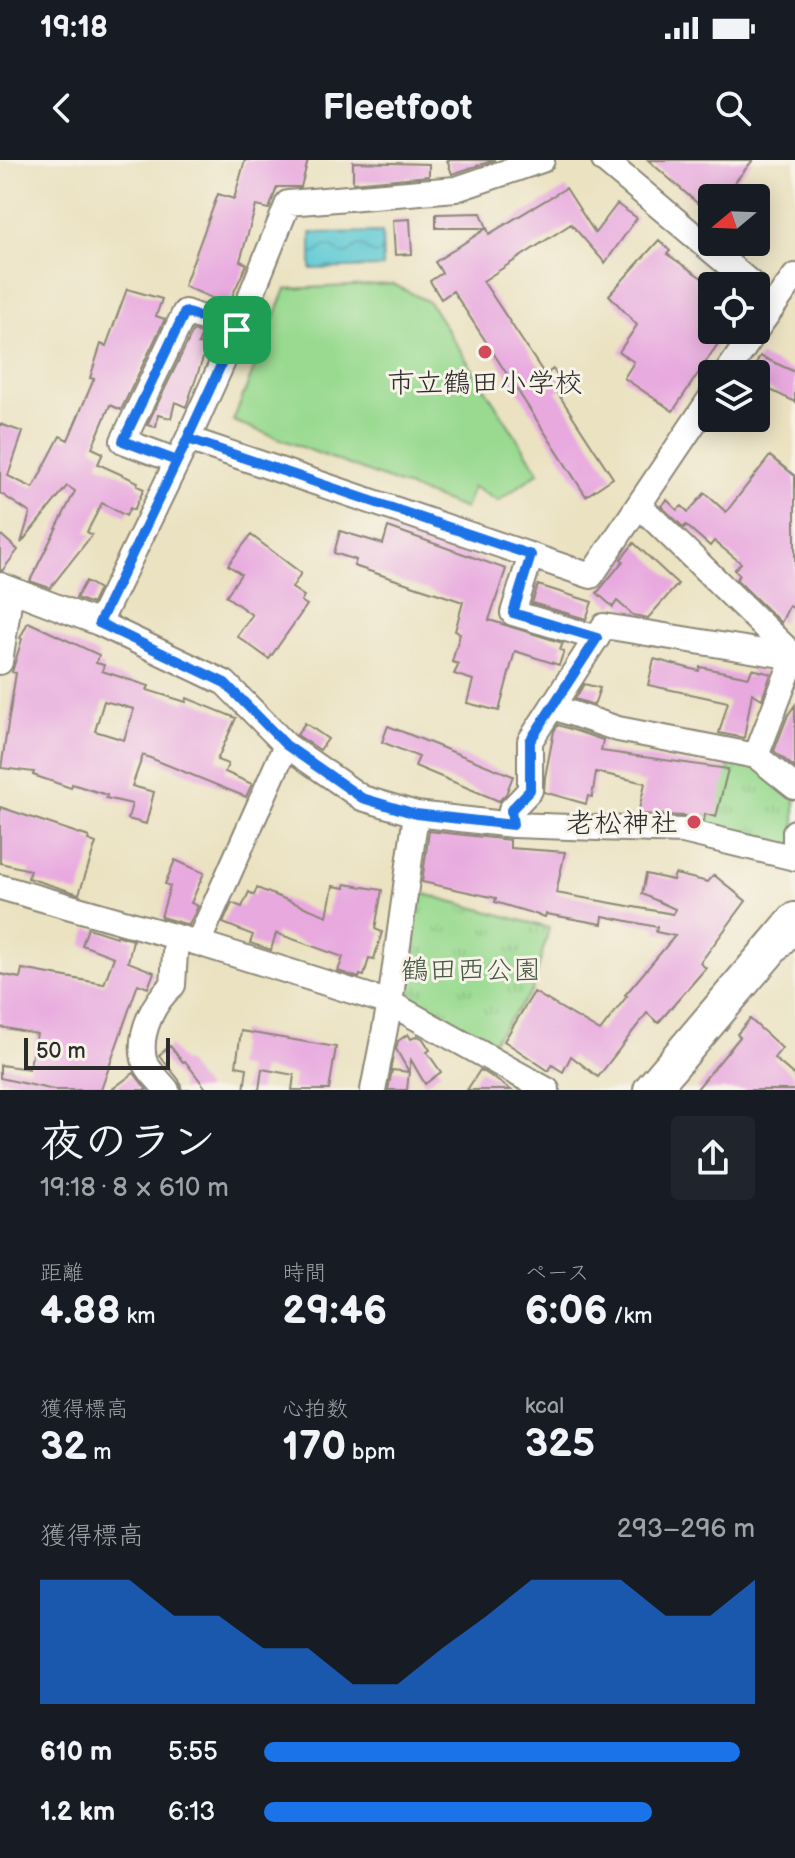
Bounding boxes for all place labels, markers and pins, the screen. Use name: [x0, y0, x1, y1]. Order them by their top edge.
pin: [203, 296, 271, 364]
marker: 市立鶴田小学校: [476, 343, 494, 361]
place label: 市立鶴田小学校: [387, 367, 583, 400]
place label: 老松神社: [566, 807, 678, 840]
marker: 老松神社: [685, 813, 703, 831]

